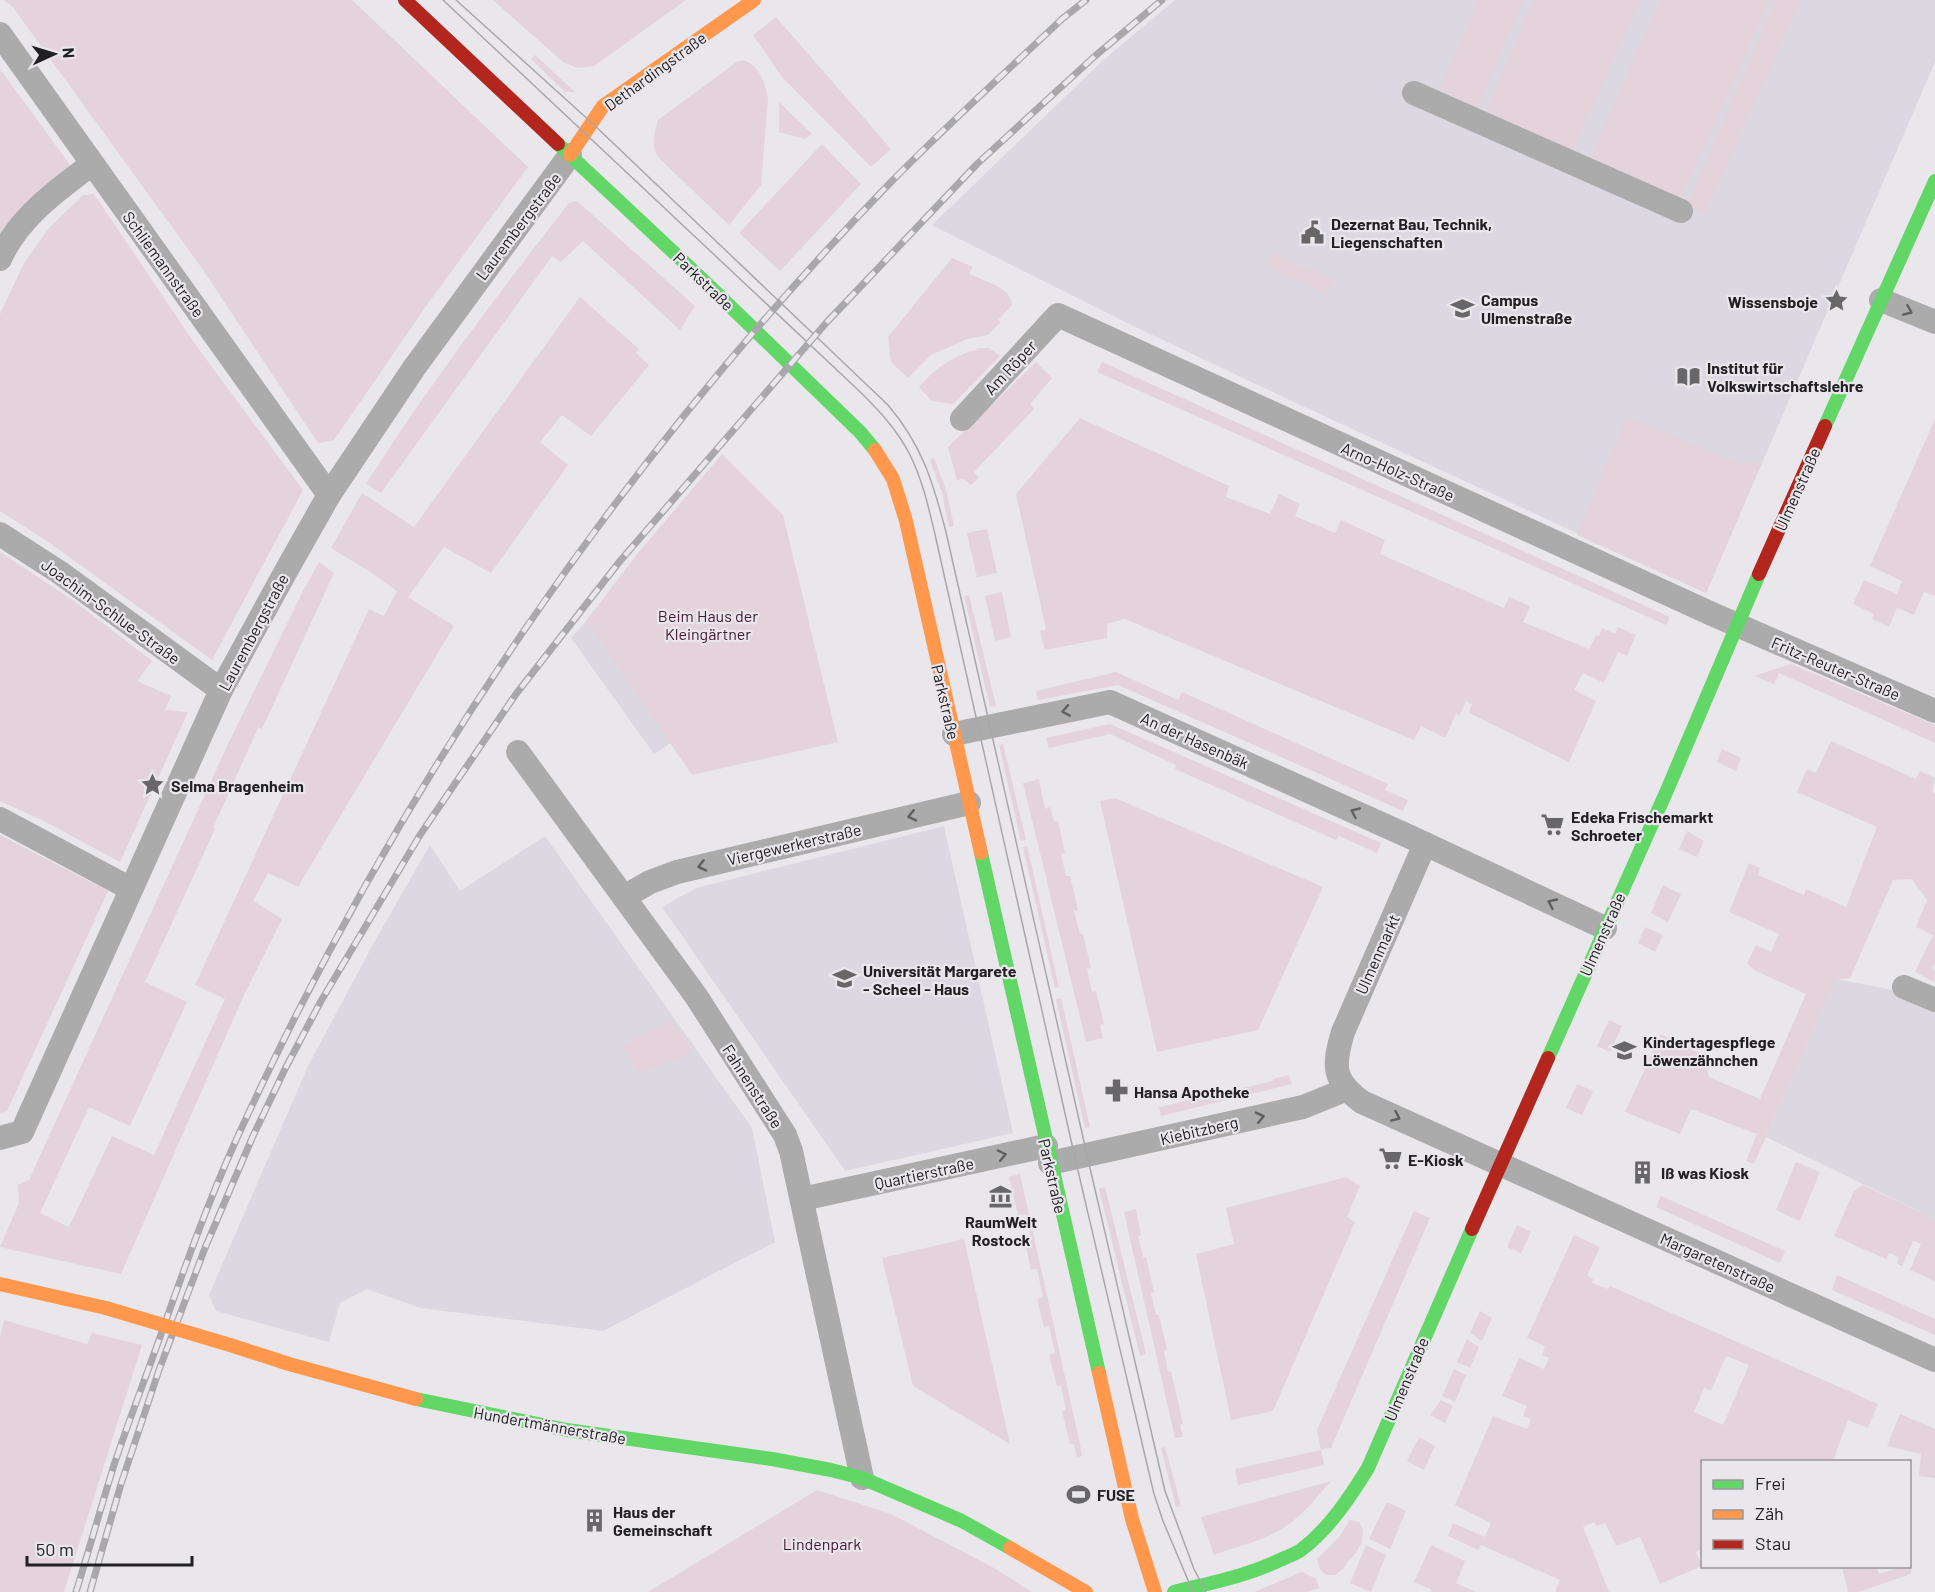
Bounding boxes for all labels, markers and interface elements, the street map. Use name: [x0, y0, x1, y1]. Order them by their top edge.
north arrow: [24, 24, 84, 84]
street label: Dethardingstraße: [600, 28, 710, 114]
text: N: [60, 47, 79, 59]
street label: Laurembergstraße: [471, 169, 565, 283]
street label: Schliemannstraße: [119, 207, 209, 321]
place label: Dezernat Bau, Technik, Liegenschaften: [1331, 214, 1492, 251]
public building icon: Dezernat Bau, Technik, Liegenschaften: [1300, 219, 1326, 245]
street label: Parkstraße: [670, 248, 738, 314]
place icon: Wissensboje: [1823, 288, 1849, 314]
place label: Campus Ulmenstraße: [1481, 290, 1573, 327]
place label: Wissensboje: [1728, 292, 1818, 311]
school or university icon: Campus Ulmenstraße: [1450, 295, 1476, 321]
one-way arrow: [1902, 304, 1913, 316]
street label: Am Röper: [980, 336, 1040, 398]
place label: Institut für Volkswirtschaftslehre: [1707, 358, 1864, 395]
library icon: Institut für Volkswirtschaftslehre: [1676, 363, 1702, 389]
street label: Arno-Holz-Straße: [1338, 438, 1458, 504]
street label: Ulmenstraße: [1770, 444, 1824, 534]
street label: Joachim-Schlue-Straße: [38, 554, 184, 668]
street label: Laurembergstraße: [214, 570, 292, 694]
park label: Beim Haus der Kleingärtner: [658, 606, 758, 643]
street label: Fritz-Reuter-Straße: [1769, 632, 1903, 704]
street label: Parkstraße: [928, 663, 964, 741]
one-way arrow: [1061, 704, 1071, 717]
street label: An der Hasenbäk: [1138, 708, 1252, 772]
place icon: Selma Bragenheim: [140, 772, 166, 798]
place label: Selma Bragenheim: [171, 776, 304, 795]
one-way arrow: [1351, 807, 1362, 819]
place label: Edeka Frischemarkt Schroeter: [1571, 807, 1713, 844]
one-way arrow: [907, 809, 917, 822]
supermarket icon: Edeka Frischemarkt Schroeter: [1540, 812, 1566, 838]
street label: Viergewerkerstraße: [725, 819, 863, 869]
one-way arrow: [697, 858, 707, 871]
street label: Ulmenstraße: [1575, 889, 1629, 979]
one-way arrow: [1547, 898, 1558, 910]
street label: Ulmenmarkt: [1351, 911, 1403, 997]
place label: Universität Margarete - Scheel - Haus: [863, 961, 1017, 998]
school or university icon: Universität Margarete - Scheel - Haus: [832, 966, 858, 992]
place label: Kindertagespflege Löwenzähnchen: [1643, 1032, 1776, 1069]
school or university icon: Kindertagespflege Löwenzähnchen: [1612, 1037, 1638, 1063]
street label: Fahnenstraße: [719, 1041, 787, 1131]
pharmacy icon: Hansa Apotheke: [1103, 1078, 1129, 1104]
place label: Hansa Apotheke: [1134, 1082, 1250, 1101]
one-way arrow: [1390, 1110, 1401, 1122]
one-way arrow: [1255, 1111, 1265, 1124]
street label: Kiebitzberg: [1158, 1112, 1240, 1148]
street label: Parkstraße: [1035, 1137, 1071, 1215]
supermarket icon: E-Kiosk: [1377, 1146, 1403, 1172]
one-way arrow: [997, 1150, 1007, 1163]
place label: E-Kiosk: [1408, 1150, 1464, 1169]
street label: Quartierstraße: [873, 1153, 975, 1193]
building icon: Iß was Kiosk: [1630, 1159, 1656, 1185]
place label: Iß was Kiosk: [1661, 1163, 1749, 1182]
museum icon: RaumWelt Rostock: [988, 1183, 1014, 1209]
place label: RaumWelt Rostock: [965, 1212, 1037, 1249]
street label: Margaretenstraße: [1658, 1228, 1778, 1296]
street label: Ulmenstraße: [1380, 1334, 1432, 1424]
street label: Hundertmännerstraße: [472, 1402, 628, 1448]
legend: [1701, 1460, 1911, 1568]
text: Frei: [1755, 1472, 1786, 1494]
sports icon: FUSE: [1066, 1481, 1092, 1507]
place label: FUSE: [1097, 1485, 1135, 1504]
place label: Haus der Gemeinschaft: [613, 1502, 712, 1539]
text: Zäh: [1755, 1502, 1784, 1524]
building icon: Haus der Gemeinschaft: [582, 1507, 608, 1533]
scale bar: [27, 1529, 192, 1567]
text: Stau: [1755, 1532, 1791, 1554]
park label: Lindenpark: [783, 1534, 861, 1553]
text: 50 m: [36, 1538, 74, 1560]

